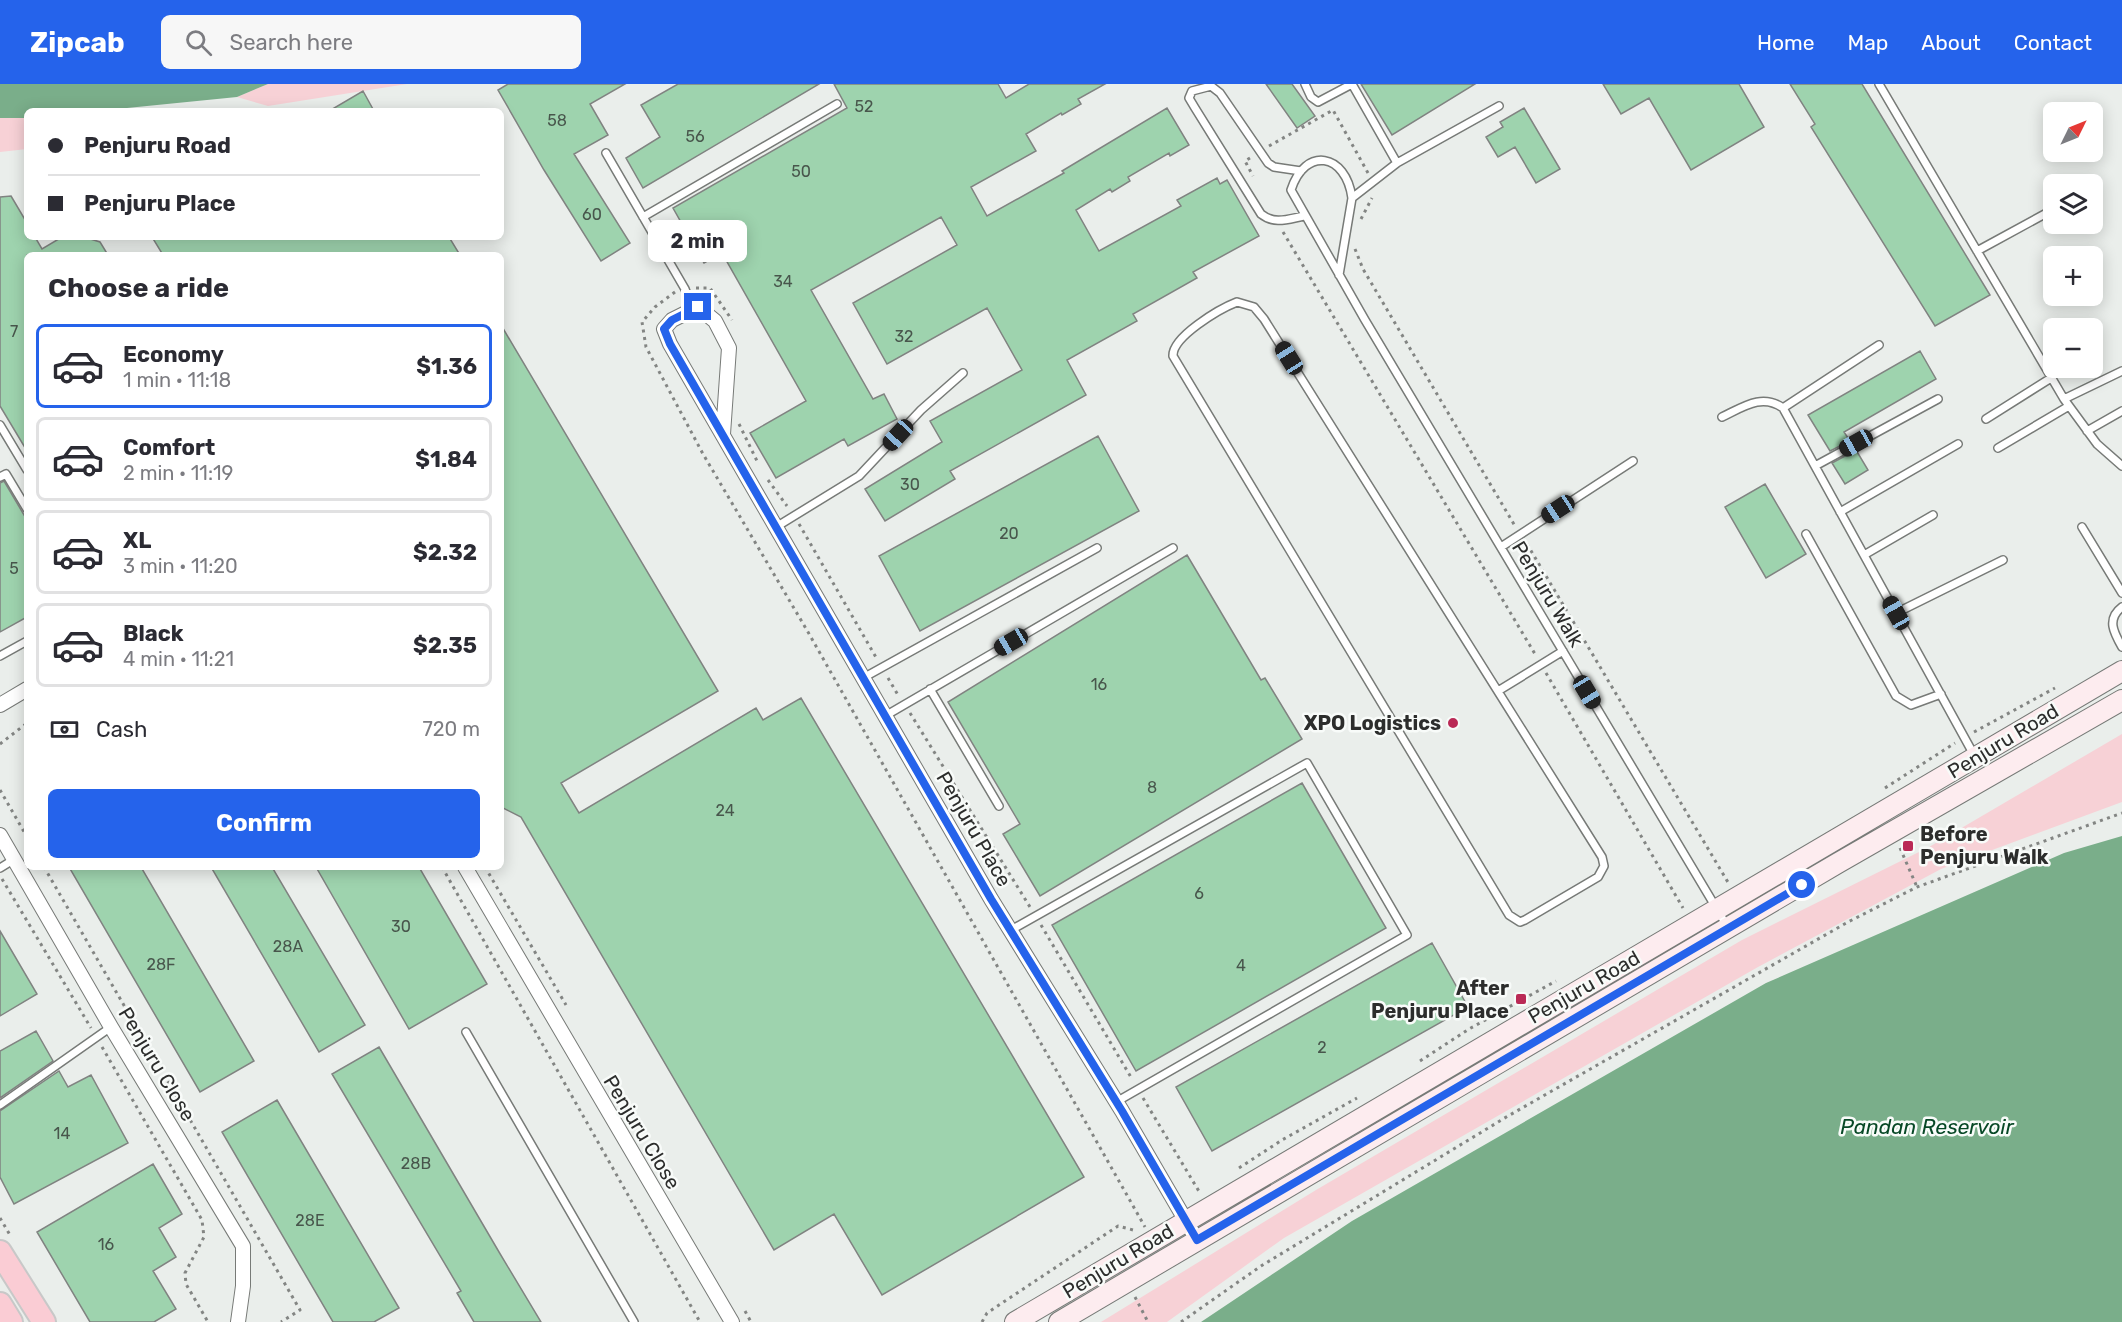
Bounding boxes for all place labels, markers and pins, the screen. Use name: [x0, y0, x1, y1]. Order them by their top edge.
place label: XPO Logistics: [1304, 711, 1441, 735]
marker: XPO Logistics: [1446, 716, 1460, 730]
place label: Before Penjuru Walk: [1920, 822, 2049, 869]
marker: Before Penjuru Walk: [1901, 839, 1915, 853]
place label: After Penjuru Place: [1371, 976, 1509, 1023]
marker: After Penjuru Place: [1514, 992, 1528, 1006]

